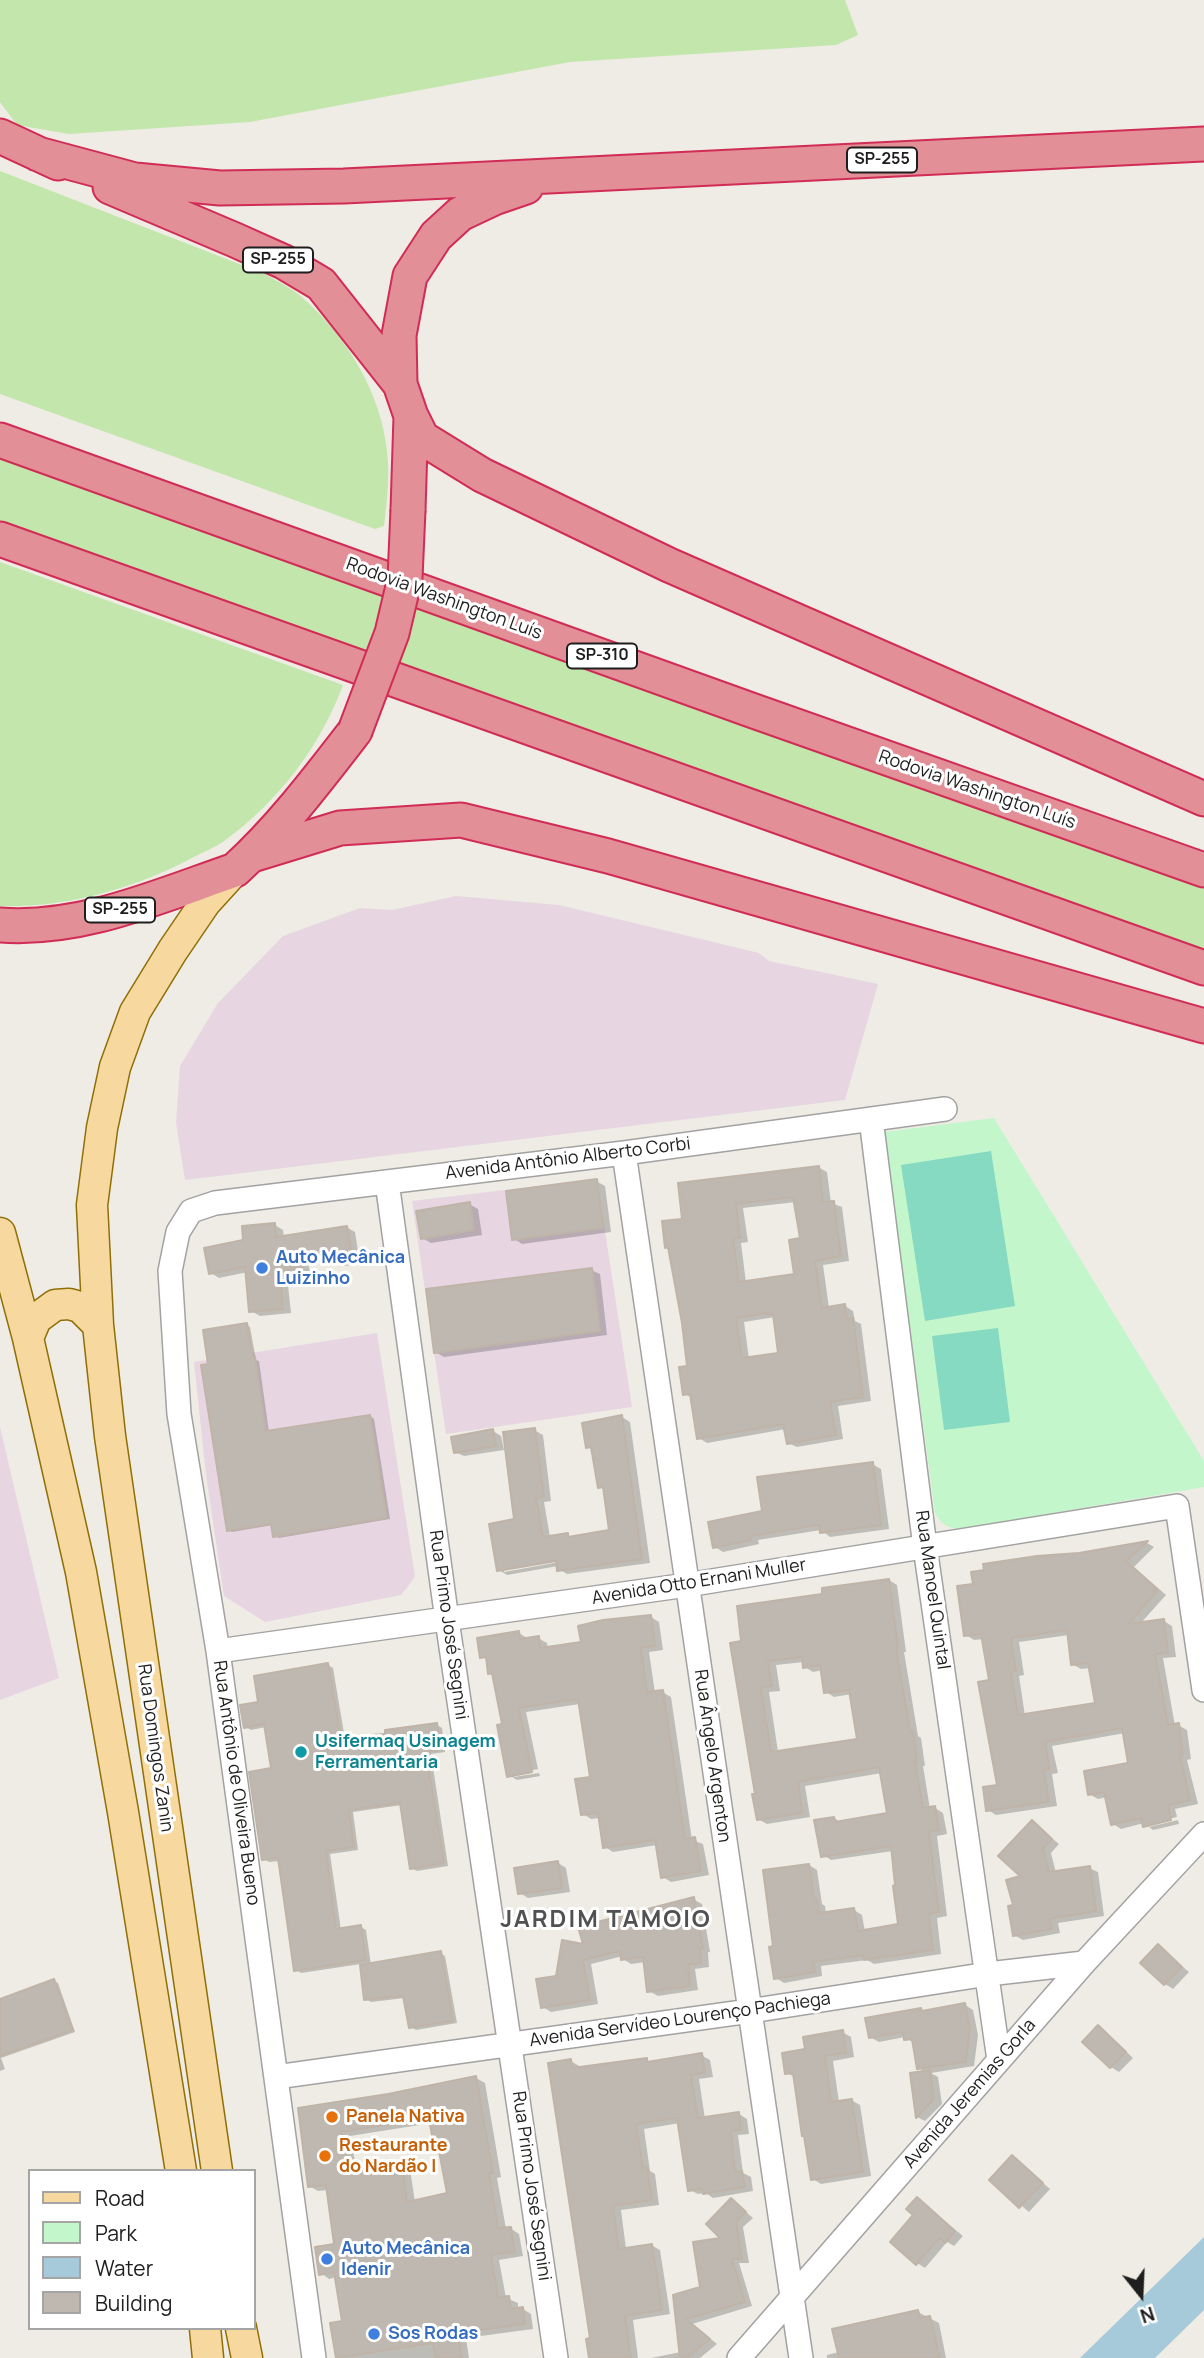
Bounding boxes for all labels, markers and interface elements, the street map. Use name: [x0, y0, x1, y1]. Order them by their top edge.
road number: SP-255: [847, 148, 917, 172]
road number: SP-255: [243, 248, 313, 272]
street label: Rodovia Washington Luís: [343, 553, 545, 645]
road number: SP-310: [567, 643, 637, 668]
street label: Rodovia Washington Luís: [876, 746, 1078, 834]
road number: SP-255: [85, 898, 155, 922]
street label: Avenida Antônio Alberto Corbi: [444, 1133, 692, 1185]
place label: Auto Mecânica Luizinho: [276, 1247, 405, 1290]
marker: Auto Mecânica Luizinho: [254, 1260, 270, 1276]
street label: Rua Manoel Quintal: [910, 1509, 954, 1671]
street label: Rua Primo José Segnini: [424, 1529, 472, 1721]
street label: Avenida Otto Ernani Muller: [590, 1554, 808, 1610]
street label: Rua Antônio de Oliveira Bueno: [208, 1659, 264, 1907]
street label: Rua Domingos Zanin: [133, 1663, 177, 1833]
street label: Rua Ângelo Argenton: [689, 1668, 735, 1844]
place label: Usifermaq Usinagem Ferramentaria: [315, 1731, 496, 1774]
marker: Usifermaq Usinagem Ferramentaria: [293, 1744, 309, 1760]
district label: JARDIM TAMOIO: [502, 1906, 710, 1934]
street label: Avenida Servídeo Lourenço Pachiega: [528, 1988, 832, 2052]
street label: Avenida Jeremias Gorla: [899, 2015, 1041, 2173]
street label: Rua Primo José Segnini: [507, 2090, 555, 2282]
place label: Panela Nativa: [346, 2106, 464, 2128]
marker: Panela Nativa: [324, 2109, 340, 2125]
place label: Restaurante do Nardão I: [339, 2135, 448, 2178]
marker: Restaurante do Nardão I: [317, 2148, 333, 2164]
legend: [28, 2169, 256, 2330]
text: Road: [95, 2184, 145, 2212]
text: Park: [95, 2219, 137, 2247]
place label: Auto Mecânica Idenir: [341, 2238, 470, 2280]
marker: Auto Mecânica Idenir: [319, 2251, 335, 2267]
text: Water: [95, 2254, 153, 2282]
north arrow: [1106, 2260, 1176, 2330]
text: Building: [95, 2289, 172, 2317]
text: N: [1137, 2300, 1158, 2329]
place label: Sos Rodas: [388, 2323, 478, 2345]
marker: Sos Rodas: [366, 2326, 382, 2342]

